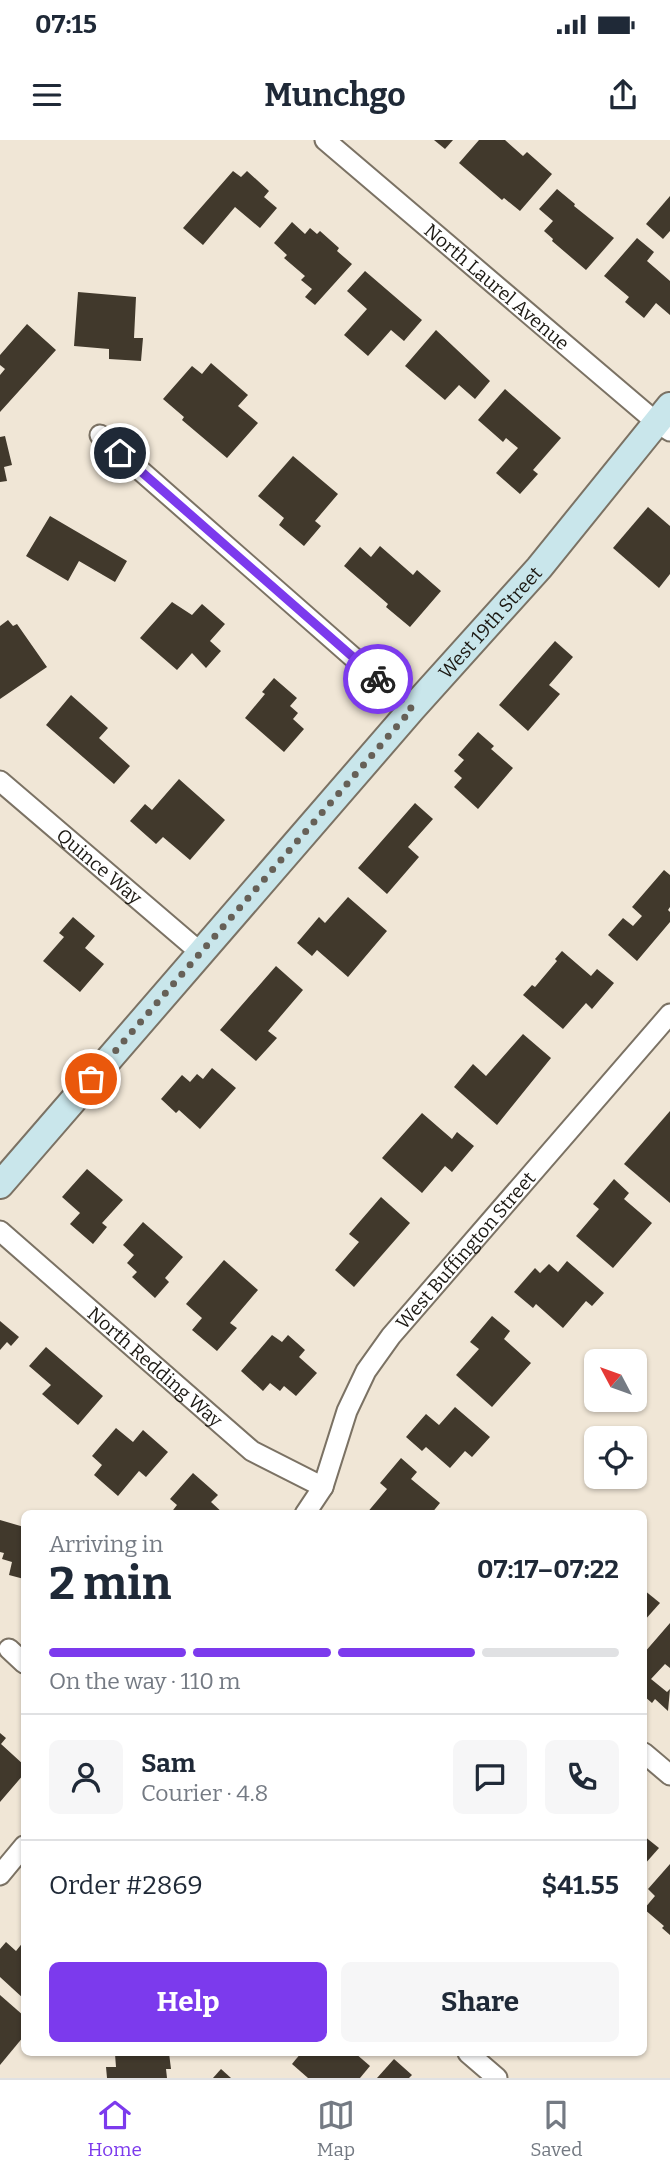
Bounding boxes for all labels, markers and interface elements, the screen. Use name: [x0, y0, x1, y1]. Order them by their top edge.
text: 07:15: [35, 9, 97, 40]
icon: menu: [28, 76, 66, 114]
text: Munchgo: [264, 76, 406, 114]
icon: share: [604, 76, 642, 114]
street label: North Laurel Avenue: [419, 219, 574, 355]
pin: [90, 423, 150, 483]
icon: home: [101, 434, 139, 472]
street label: West 19th Street: [434, 562, 547, 684]
courier: [343, 644, 413, 714]
icon: bike: [359, 660, 397, 698]
street label: Quince Way: [52, 824, 147, 910]
pin: [61, 1049, 121, 1109]
icon: bag: [72, 1060, 110, 1098]
street label: West Buffington Street: [391, 1167, 540, 1334]
street label: North Redding Way: [83, 1302, 228, 1432]
north arrow: [584, 1349, 648, 1412]
map controls: [584, 1349, 647, 1489]
button: locate: [584, 1426, 647, 1489]
text: Arriving in: [49, 1530, 163, 1558]
text: 07:17–07:22: [477, 1554, 619, 1585]
text: 2 min: [49, 1556, 171, 1611]
text: On the way · 110 m: [49, 1667, 241, 1695]
button: person: [49, 1740, 123, 1814]
button: chat: [453, 1740, 527, 1814]
button: phone: [545, 1740, 619, 1814]
text: Sam: [141, 1748, 196, 1779]
text: Courier · 4.8: [141, 1779, 268, 1807]
text: Order #2869: [49, 1870, 203, 1901]
text: $41.55: [541, 1870, 619, 1901]
button: Help: [49, 1962, 327, 2042]
button: Share: [341, 1962, 619, 2042]
tab: Home: [88, 2096, 142, 2161]
tab: Map: [317, 2096, 355, 2161]
tab: Saved: [530, 2096, 582, 2161]

